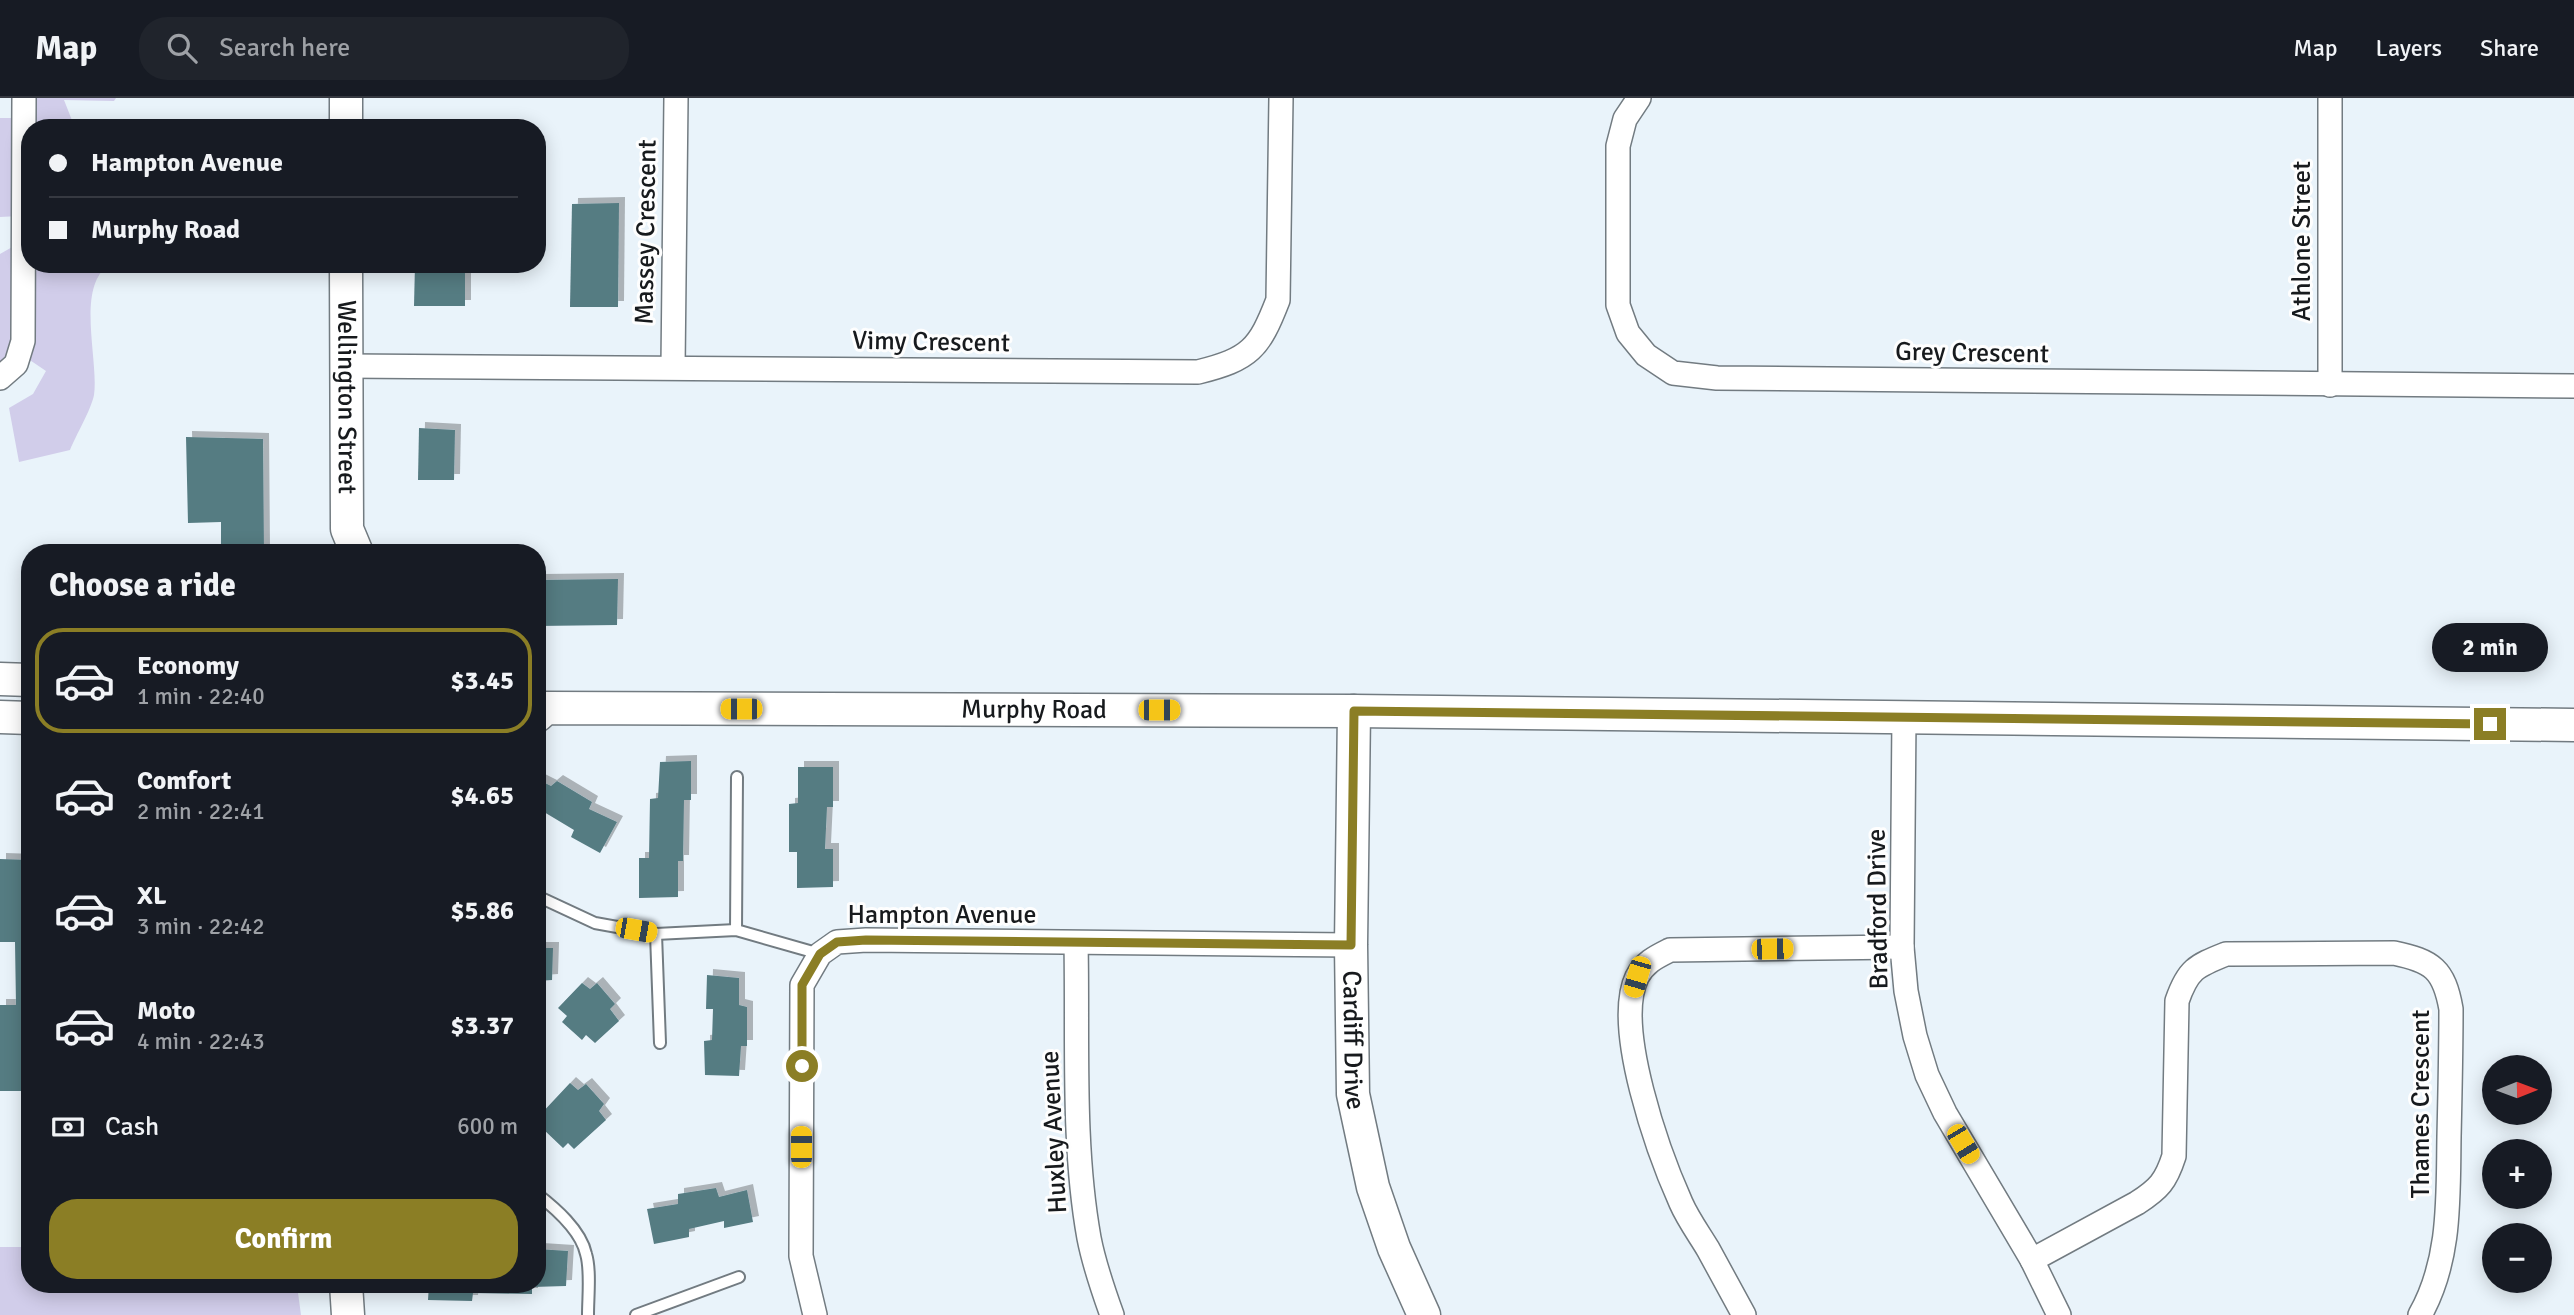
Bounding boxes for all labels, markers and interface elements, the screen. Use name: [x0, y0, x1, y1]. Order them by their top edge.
search box: [139, 17, 629, 80]
text: Map: [35, 28, 97, 69]
icon: search: [163, 29, 201, 67]
text: Search here: [219, 32, 350, 64]
text: Map: [2293, 33, 2338, 63]
text: Layers: [2376, 33, 2442, 63]
text: Share: [2480, 33, 2539, 63]
street label: Massey Crescent: [628, 139, 664, 325]
text: Hampton Avenue: [91, 147, 283, 179]
street label: Athlone Street: [2286, 161, 2318, 321]
text: Murphy Road: [91, 214, 240, 246]
street label: Wellington Street: [330, 300, 363, 494]
street label: Vimy Crescent: [852, 325, 1010, 359]
street label: Grey Crescent: [1895, 336, 2049, 370]
text: Choose a ride: [49, 566, 236, 605]
callout: 2 min: [2432, 622, 2548, 672]
text: 2 min: [2462, 633, 2518, 662]
icon: car: [53, 649, 116, 712]
text: Economy: [137, 650, 239, 682]
text: $3.45: [450, 665, 514, 697]
text: 1 min · 22:40: [137, 682, 265, 711]
street label: Murphy Road: [961, 694, 1107, 726]
car: [721, 699, 763, 720]
car: [1139, 700, 1181, 721]
route end: [2474, 708, 2506, 740]
icon: car: [53, 764, 116, 827]
text: Comfort: [137, 765, 231, 797]
text: $4.65: [450, 780, 514, 812]
text: 2 min · 22:41: [137, 797, 265, 826]
street label: Bradford Drive: [1861, 828, 1895, 990]
icon: car: [53, 879, 116, 942]
text: XL: [137, 880, 167, 912]
text: $5.86: [450, 895, 514, 927]
street label: Hampton Avenue: [848, 899, 1036, 931]
text: 3 min · 22:42: [137, 912, 265, 941]
car: [614, 916, 659, 944]
car: [1751, 938, 1794, 960]
car: [1622, 954, 1653, 1000]
street label: Cardiff Drive: [1335, 970, 1372, 1113]
icon: car: [53, 994, 116, 1057]
text: Moto: [137, 995, 195, 1027]
text: $3.37: [450, 1010, 514, 1042]
street label: Thames Crescent: [2405, 1010, 2437, 1198]
text: 4 min · 22:43: [137, 1027, 265, 1056]
route start: [786, 1050, 818, 1082]
street label: Huxley Avenue: [1034, 1050, 1074, 1214]
north arrow: [2482, 1055, 2552, 1125]
map controls: [2482, 1055, 2552, 1293]
icon: cash: [49, 1108, 87, 1146]
text: Cash: [105, 1111, 159, 1143]
text: 600 m: [457, 1112, 518, 1141]
car: [1944, 1121, 1983, 1167]
car: [791, 1126, 812, 1168]
button: +: [2482, 1139, 2552, 1209]
button: Confirm: [49, 1199, 518, 1279]
button: −: [2482, 1223, 2552, 1293]

